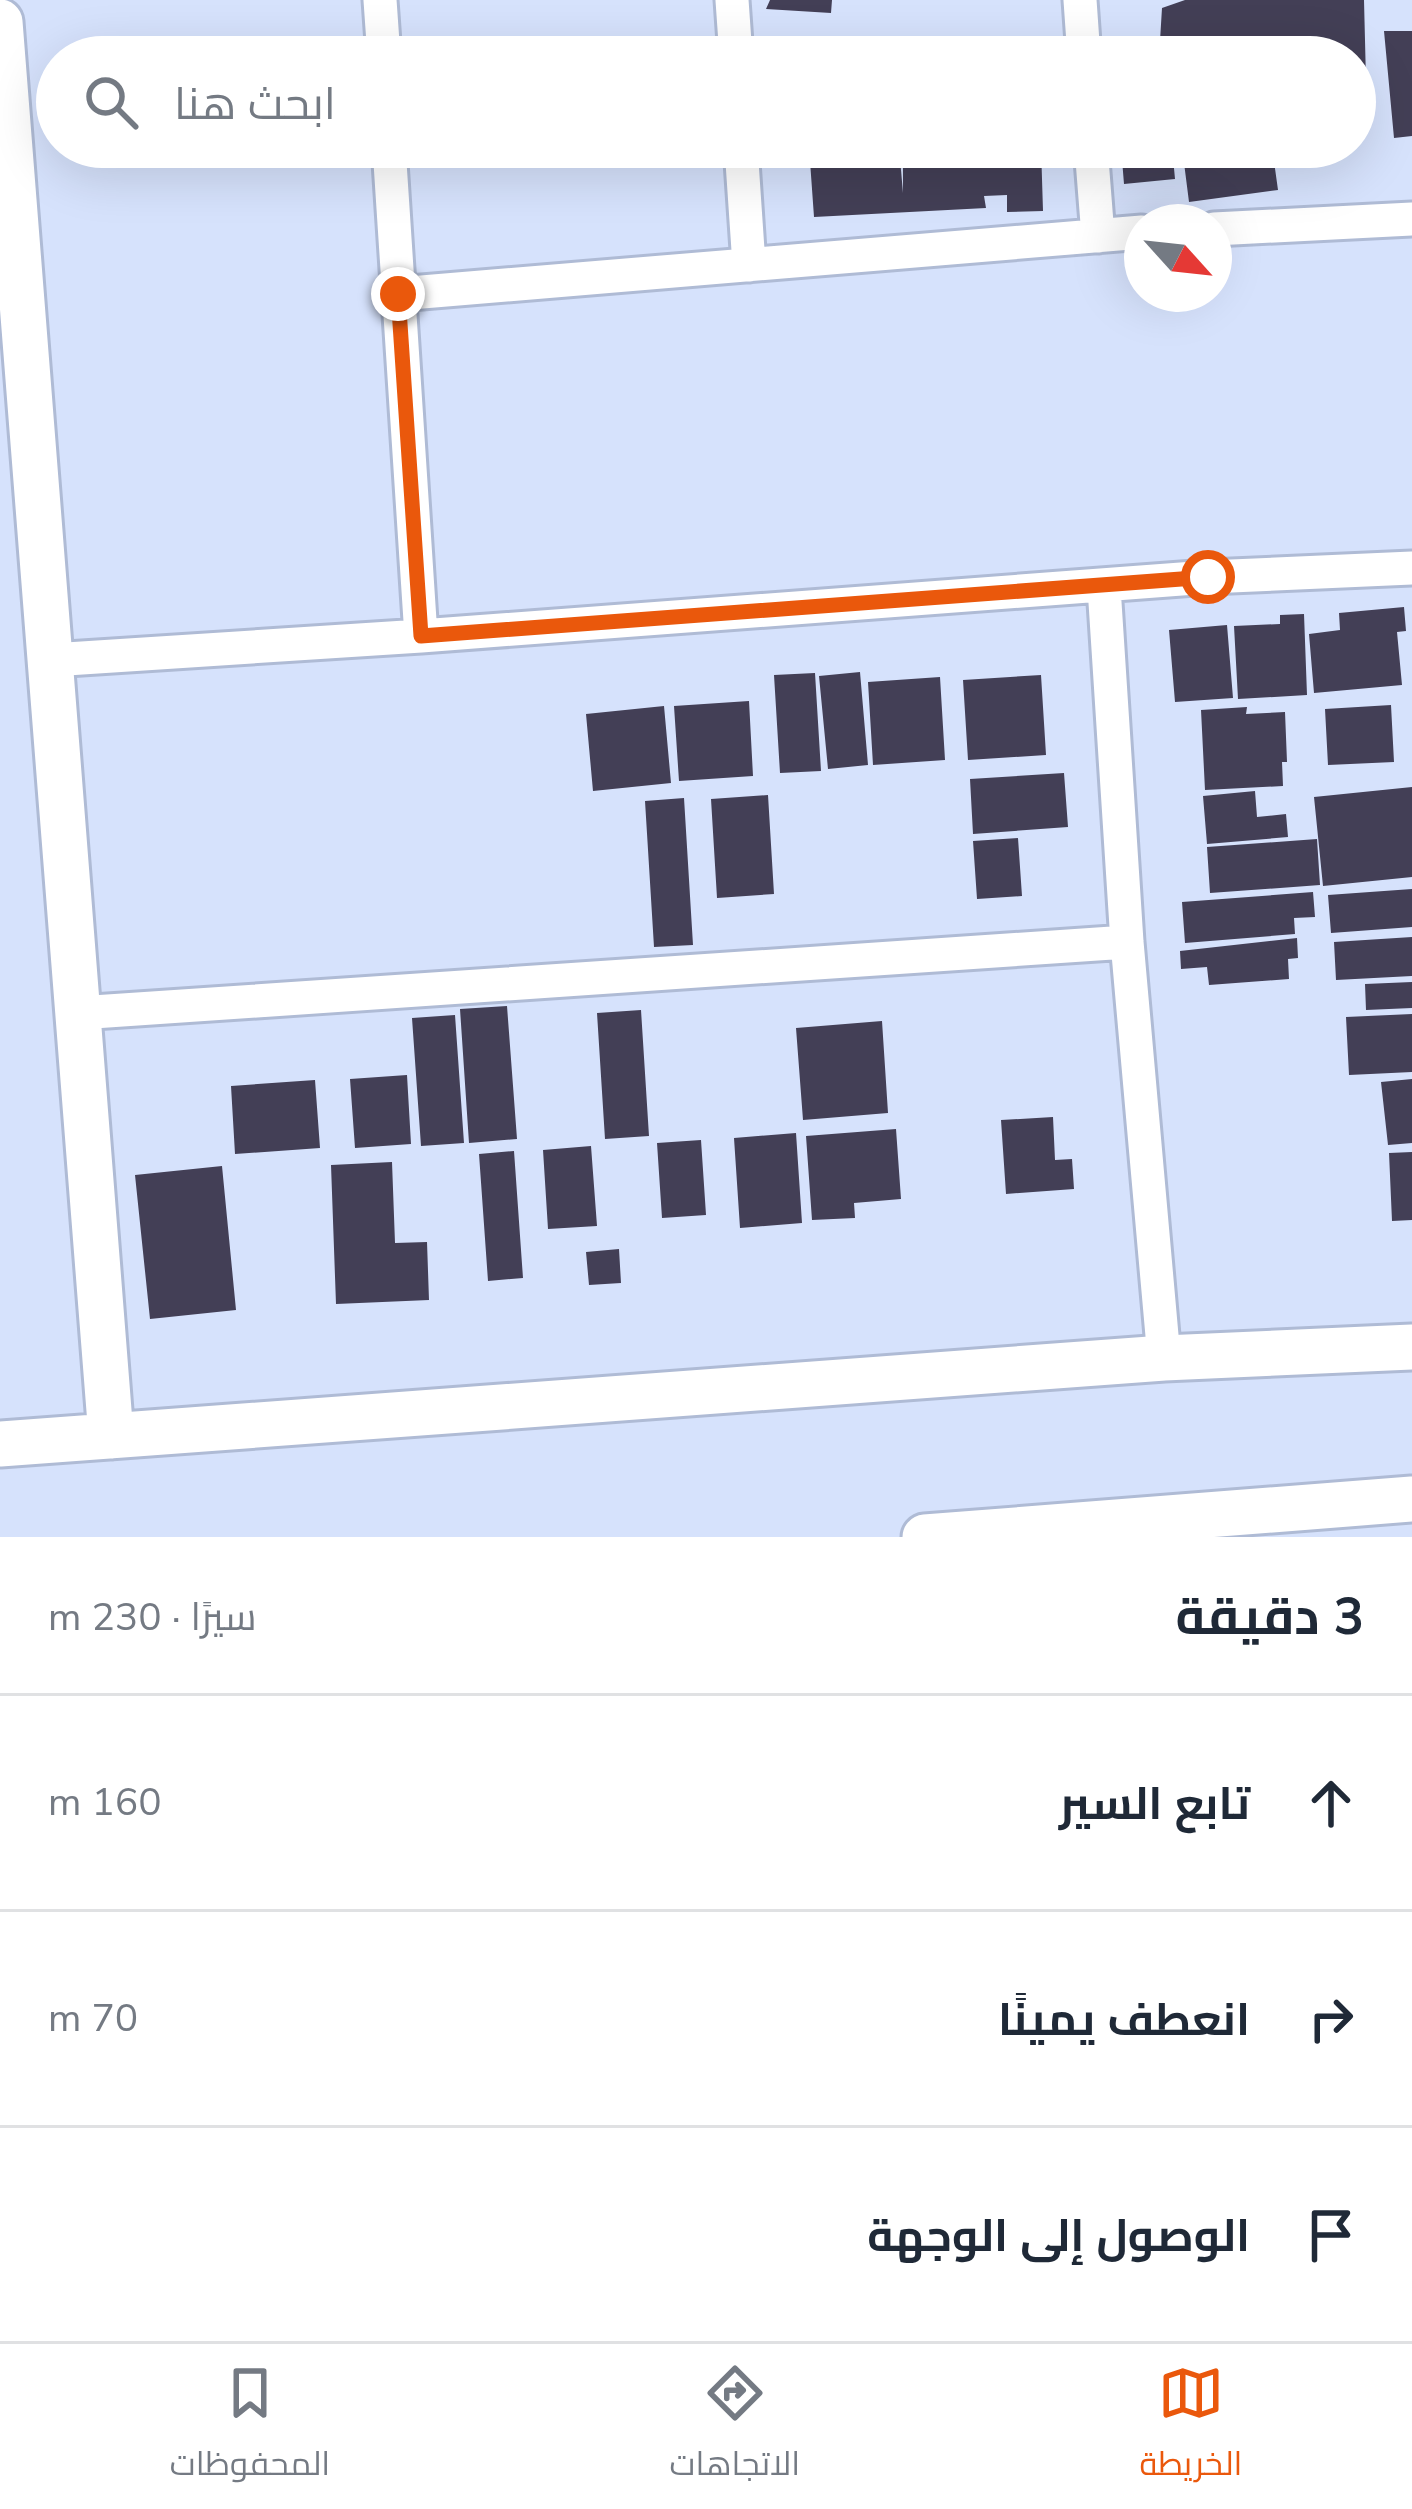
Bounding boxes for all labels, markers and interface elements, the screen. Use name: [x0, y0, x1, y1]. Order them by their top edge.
search box: [36, 36, 1376, 168]
icon: search: [78, 69, 144, 135]
text: ابحث هنا: [174, 74, 336, 135]
north arrow: [1124, 204, 1232, 312]
route end: [371, 267, 425, 321]
route start: [1181, 550, 1235, 604]
text: 3 دقيقة: [1175, 1582, 1364, 1652]
text: سيرًا · 230 m: [48, 1591, 256, 1644]
icon: ahead: [1298, 1770, 1364, 1836]
text: تابع السير: [1059, 1774, 1250, 1835]
text: 160 m: [48, 1776, 162, 1829]
icon: right: [1298, 1986, 1364, 2052]
text: انعطف يمينًا: [998, 1990, 1250, 2051]
text: 70 m: [48, 1992, 138, 2045]
icon: arrive: [1298, 2202, 1364, 2268]
text: الوصول إلى الوجهة: [867, 2206, 1250, 2267]
tab: المحفوظات: [170, 2360, 330, 2494]
tab: الاتجاهات: [670, 2360, 800, 2494]
tab: الخريطة: [1139, 2360, 1242, 2494]

